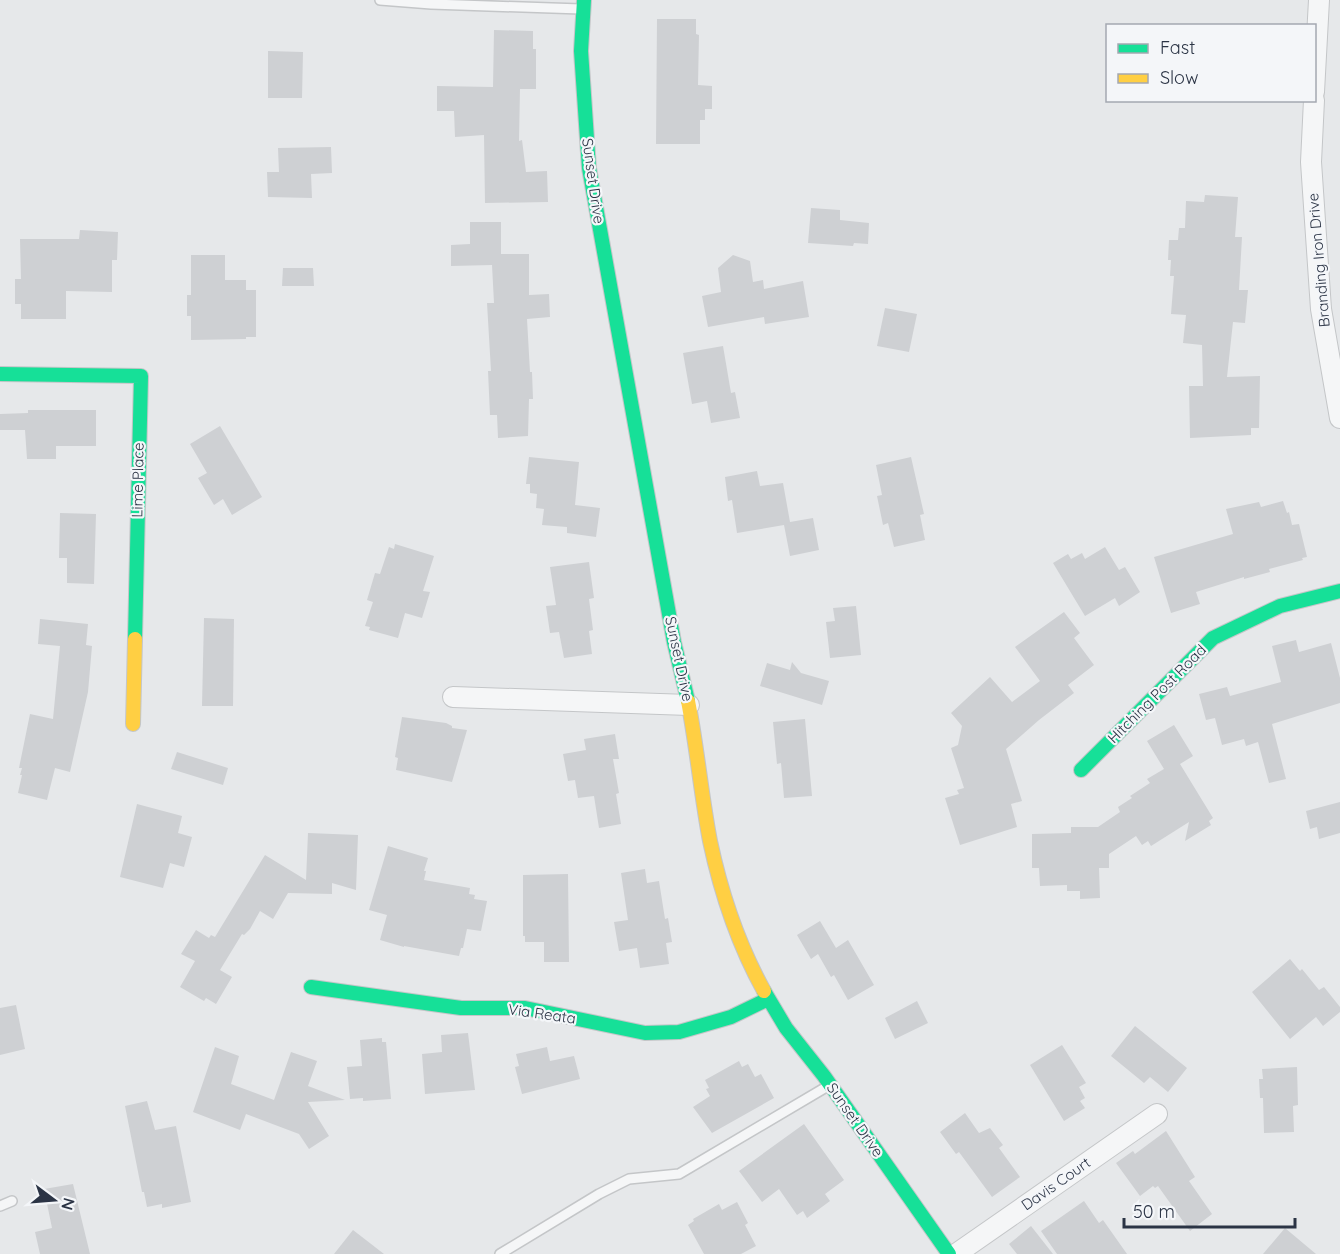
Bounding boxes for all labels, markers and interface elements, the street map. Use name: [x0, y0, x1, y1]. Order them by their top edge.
legend: [1106, 24, 1316, 102]
text: Fast: [1160, 36, 1195, 59]
text: Slow: [1160, 66, 1198, 89]
street label: Sunset Drive: [578, 137, 609, 225]
street label: Branding Iron Drive: [1303, 192, 1334, 328]
street label: Lime Place: [127, 442, 148, 518]
street label: Sunset Drive: [661, 615, 698, 703]
street label: Hitching Post Road: [1103, 640, 1210, 747]
street label: Via Reata: [507, 999, 577, 1028]
street label: Sunset Drive: [823, 1079, 888, 1161]
street label: Davis Court: [1017, 1153, 1094, 1214]
north arrow: [24, 1170, 84, 1230]
scale bar: [1124, 1191, 1295, 1229]
text: N: [57, 1196, 80, 1213]
text: 50 m: [1133, 1200, 1175, 1223]

